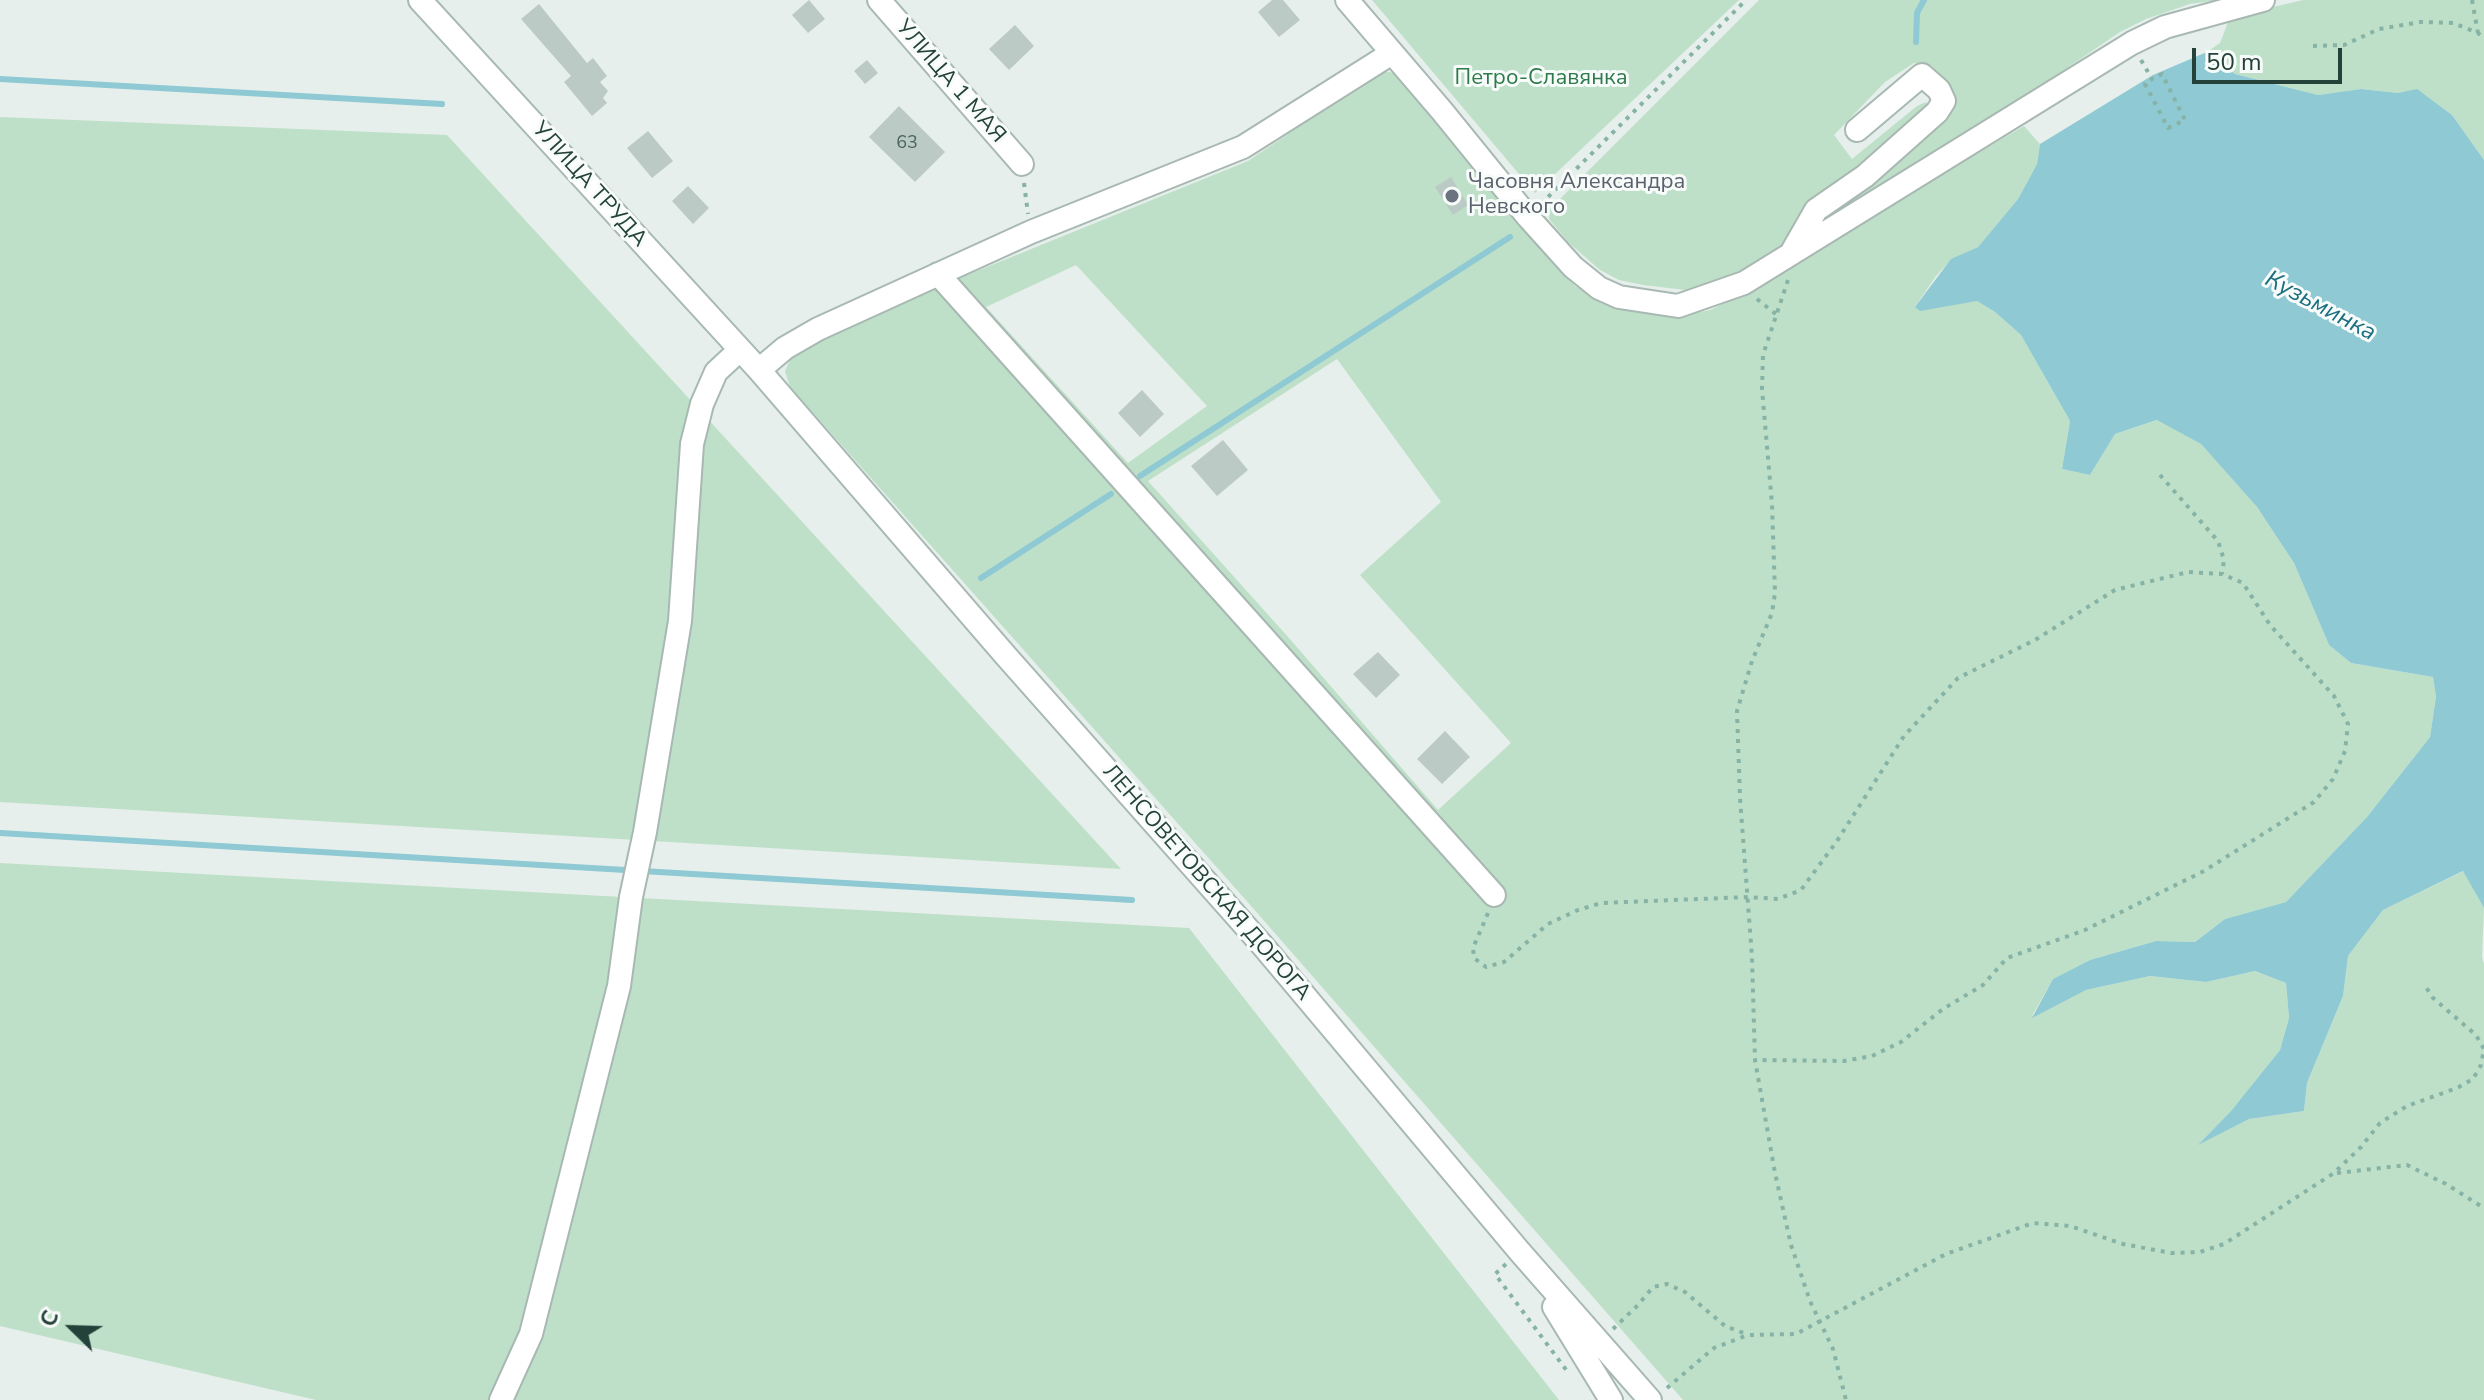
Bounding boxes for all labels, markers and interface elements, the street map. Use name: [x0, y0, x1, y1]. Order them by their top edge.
street label: УЛИЦА 1 МАЯ: [889, 15, 1011, 149]
scale bar: [2196, 32, 2346, 82]
text: 50 m: [2206, 46, 2262, 78]
park label: Петро-Славянка: [1455, 66, 1627, 92]
street label: УЛИЦА ТРУДА: [526, 117, 652, 253]
house number: 63: [896, 133, 918, 155]
place label: Часовня Александра Невского: [1468, 170, 1685, 222]
marker: Часовня Александра Невского: [1443, 187, 1461, 205]
water label: Кузьминка: [2260, 266, 2380, 348]
street label: ЛЕНСОВЕТОВСКАЯ ДОРОГА: [1096, 760, 1316, 1006]
north arrow: [32, 1288, 112, 1368]
text: С: [33, 1306, 67, 1331]

